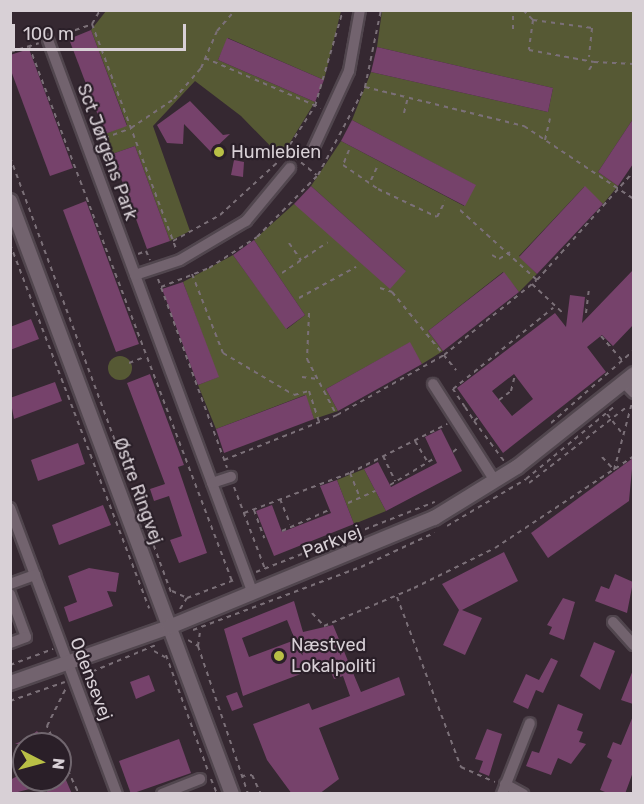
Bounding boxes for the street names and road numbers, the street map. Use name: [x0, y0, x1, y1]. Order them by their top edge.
street label: Sct Jørgens Park: [72, 81, 142, 223]
street label: Østre Ringvej: [109, 435, 167, 547]
street label: Parkvej: [299, 521, 365, 563]
street label: Odensevej: [65, 634, 117, 724]

